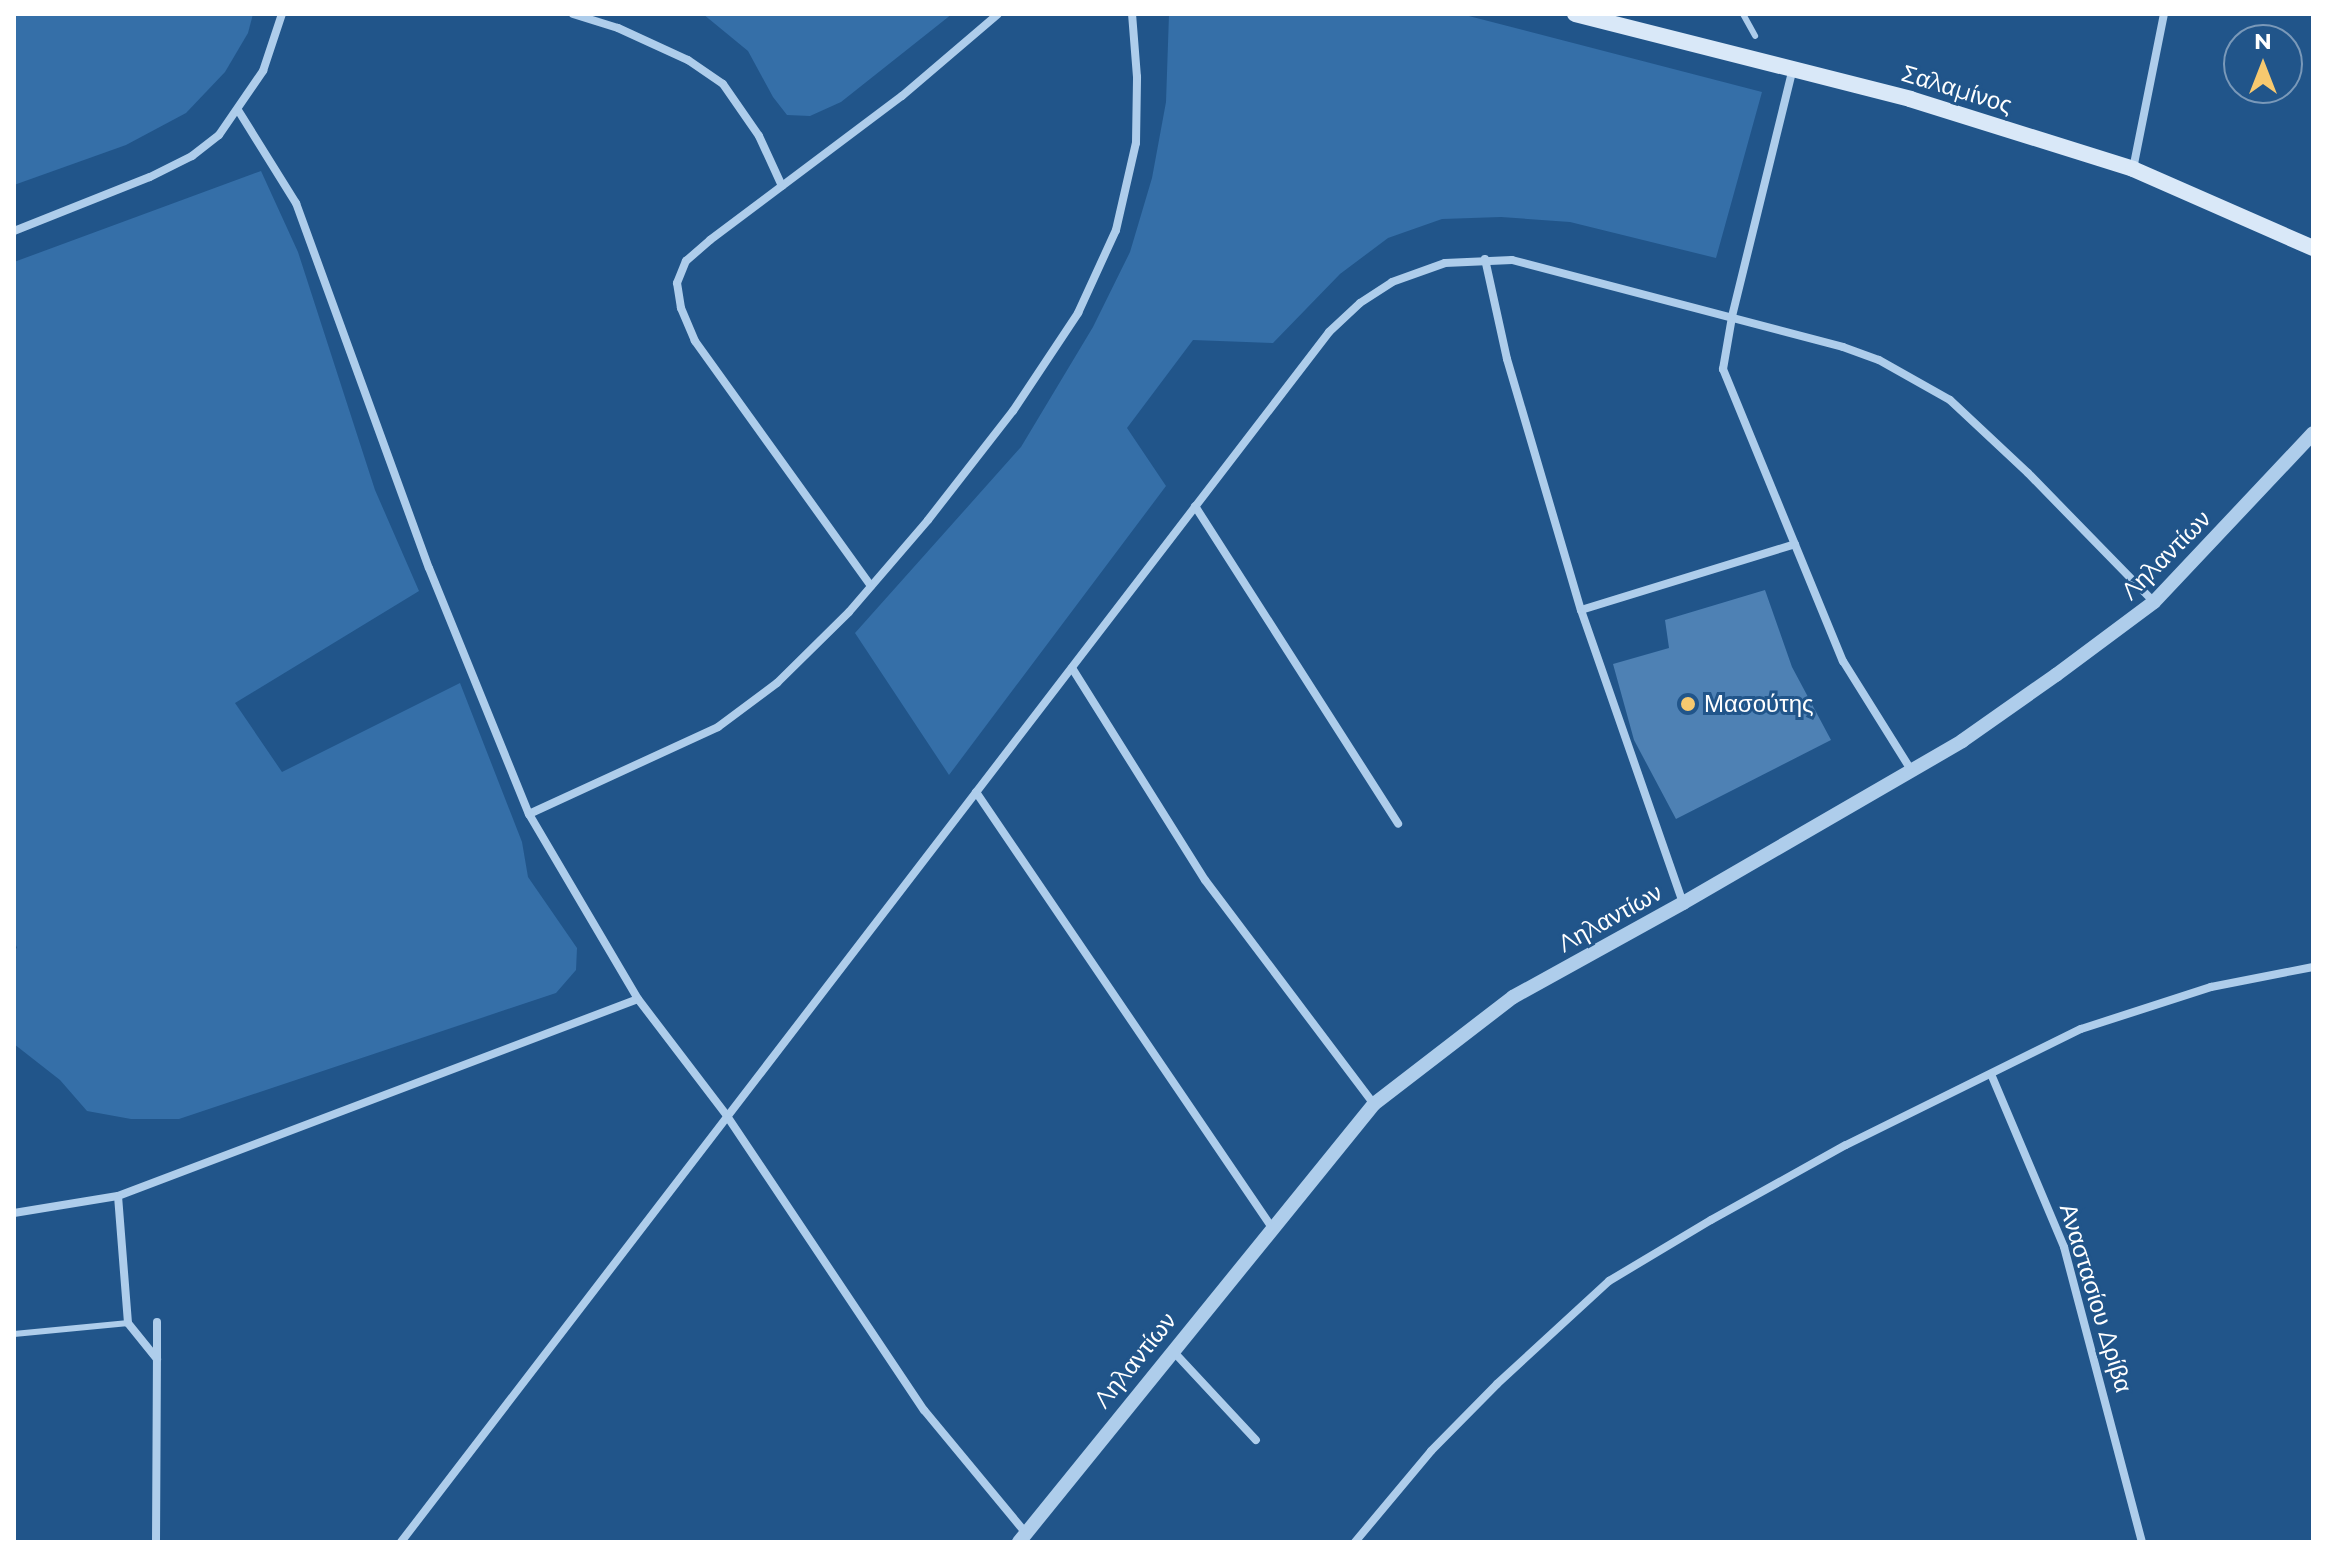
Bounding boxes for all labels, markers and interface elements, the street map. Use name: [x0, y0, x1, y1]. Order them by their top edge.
north arrow: [2223, 24, 2303, 104]
text: N: [2254, 28, 2272, 55]
street label: Σαλαμίνος: [1898, 59, 2016, 119]
street label: Ληλαντίων: [2115, 504, 2217, 606]
place label: Μασούτης: [1704, 690, 1814, 718]
marker: Μασούτης: [1679, 695, 1697, 713]
street label: Ληλαντίων: [1553, 878, 1667, 958]
street label: Αναστασίου Δρίβα: [2054, 1200, 2138, 1396]
street label: Ληλαντίων: [1088, 1306, 1182, 1414]

